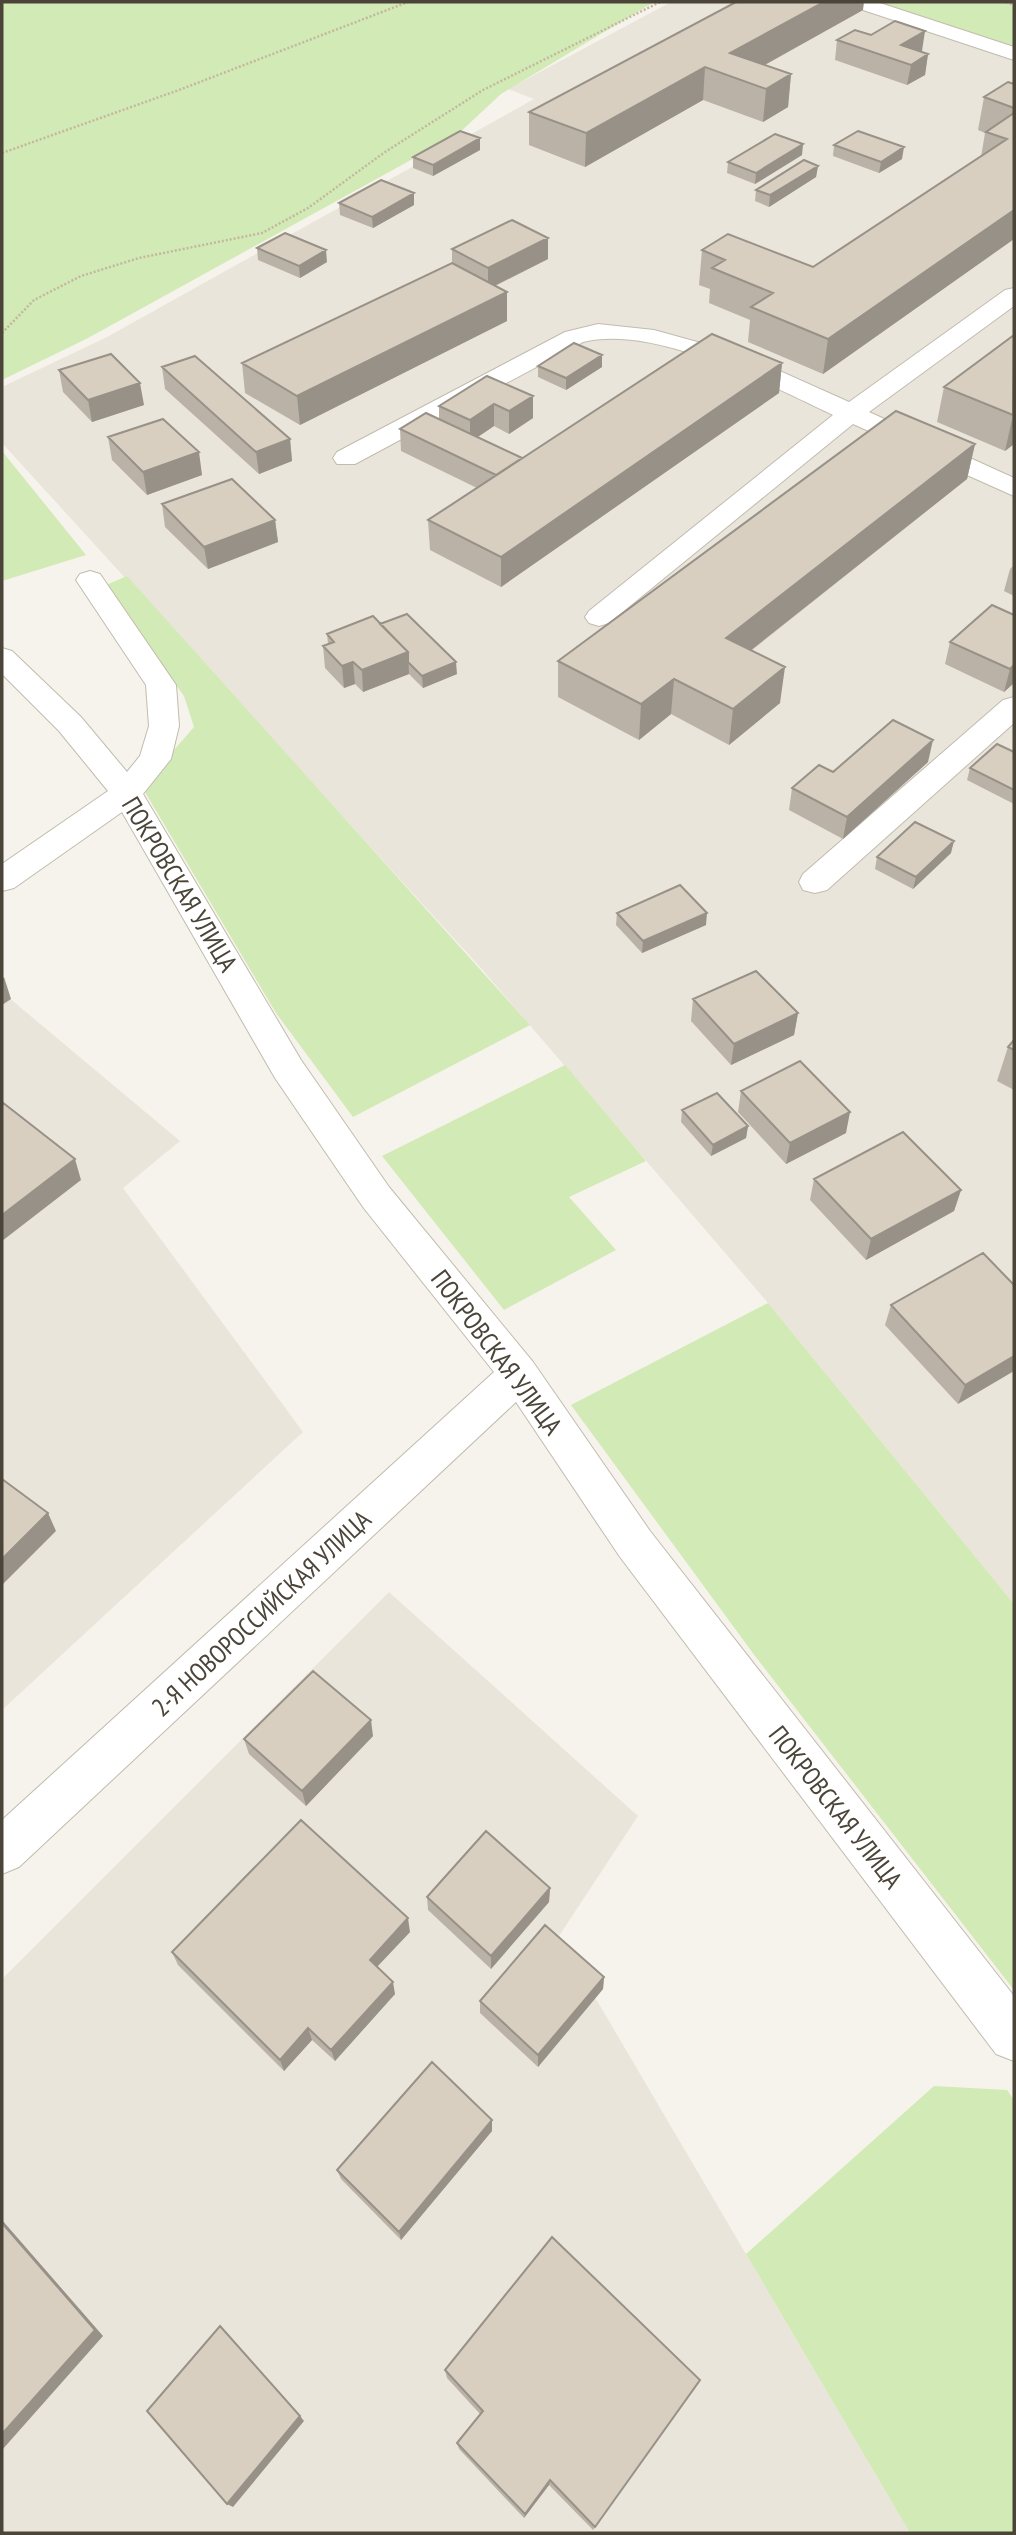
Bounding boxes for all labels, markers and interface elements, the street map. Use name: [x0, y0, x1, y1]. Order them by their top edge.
street label: ПОКРОВСКАЯ УЛИЦА: [115, 791, 245, 978]
street label: ПОКРОВСКАЯ УЛИЦА: [424, 1263, 570, 1441]
street label: 2-Я НОВОРОССИЙСКАЯ УЛИЦА: [144, 1502, 378, 1723]
street label: ПОКРОВСКАЯ УЛИЦА: [762, 1719, 910, 1896]

